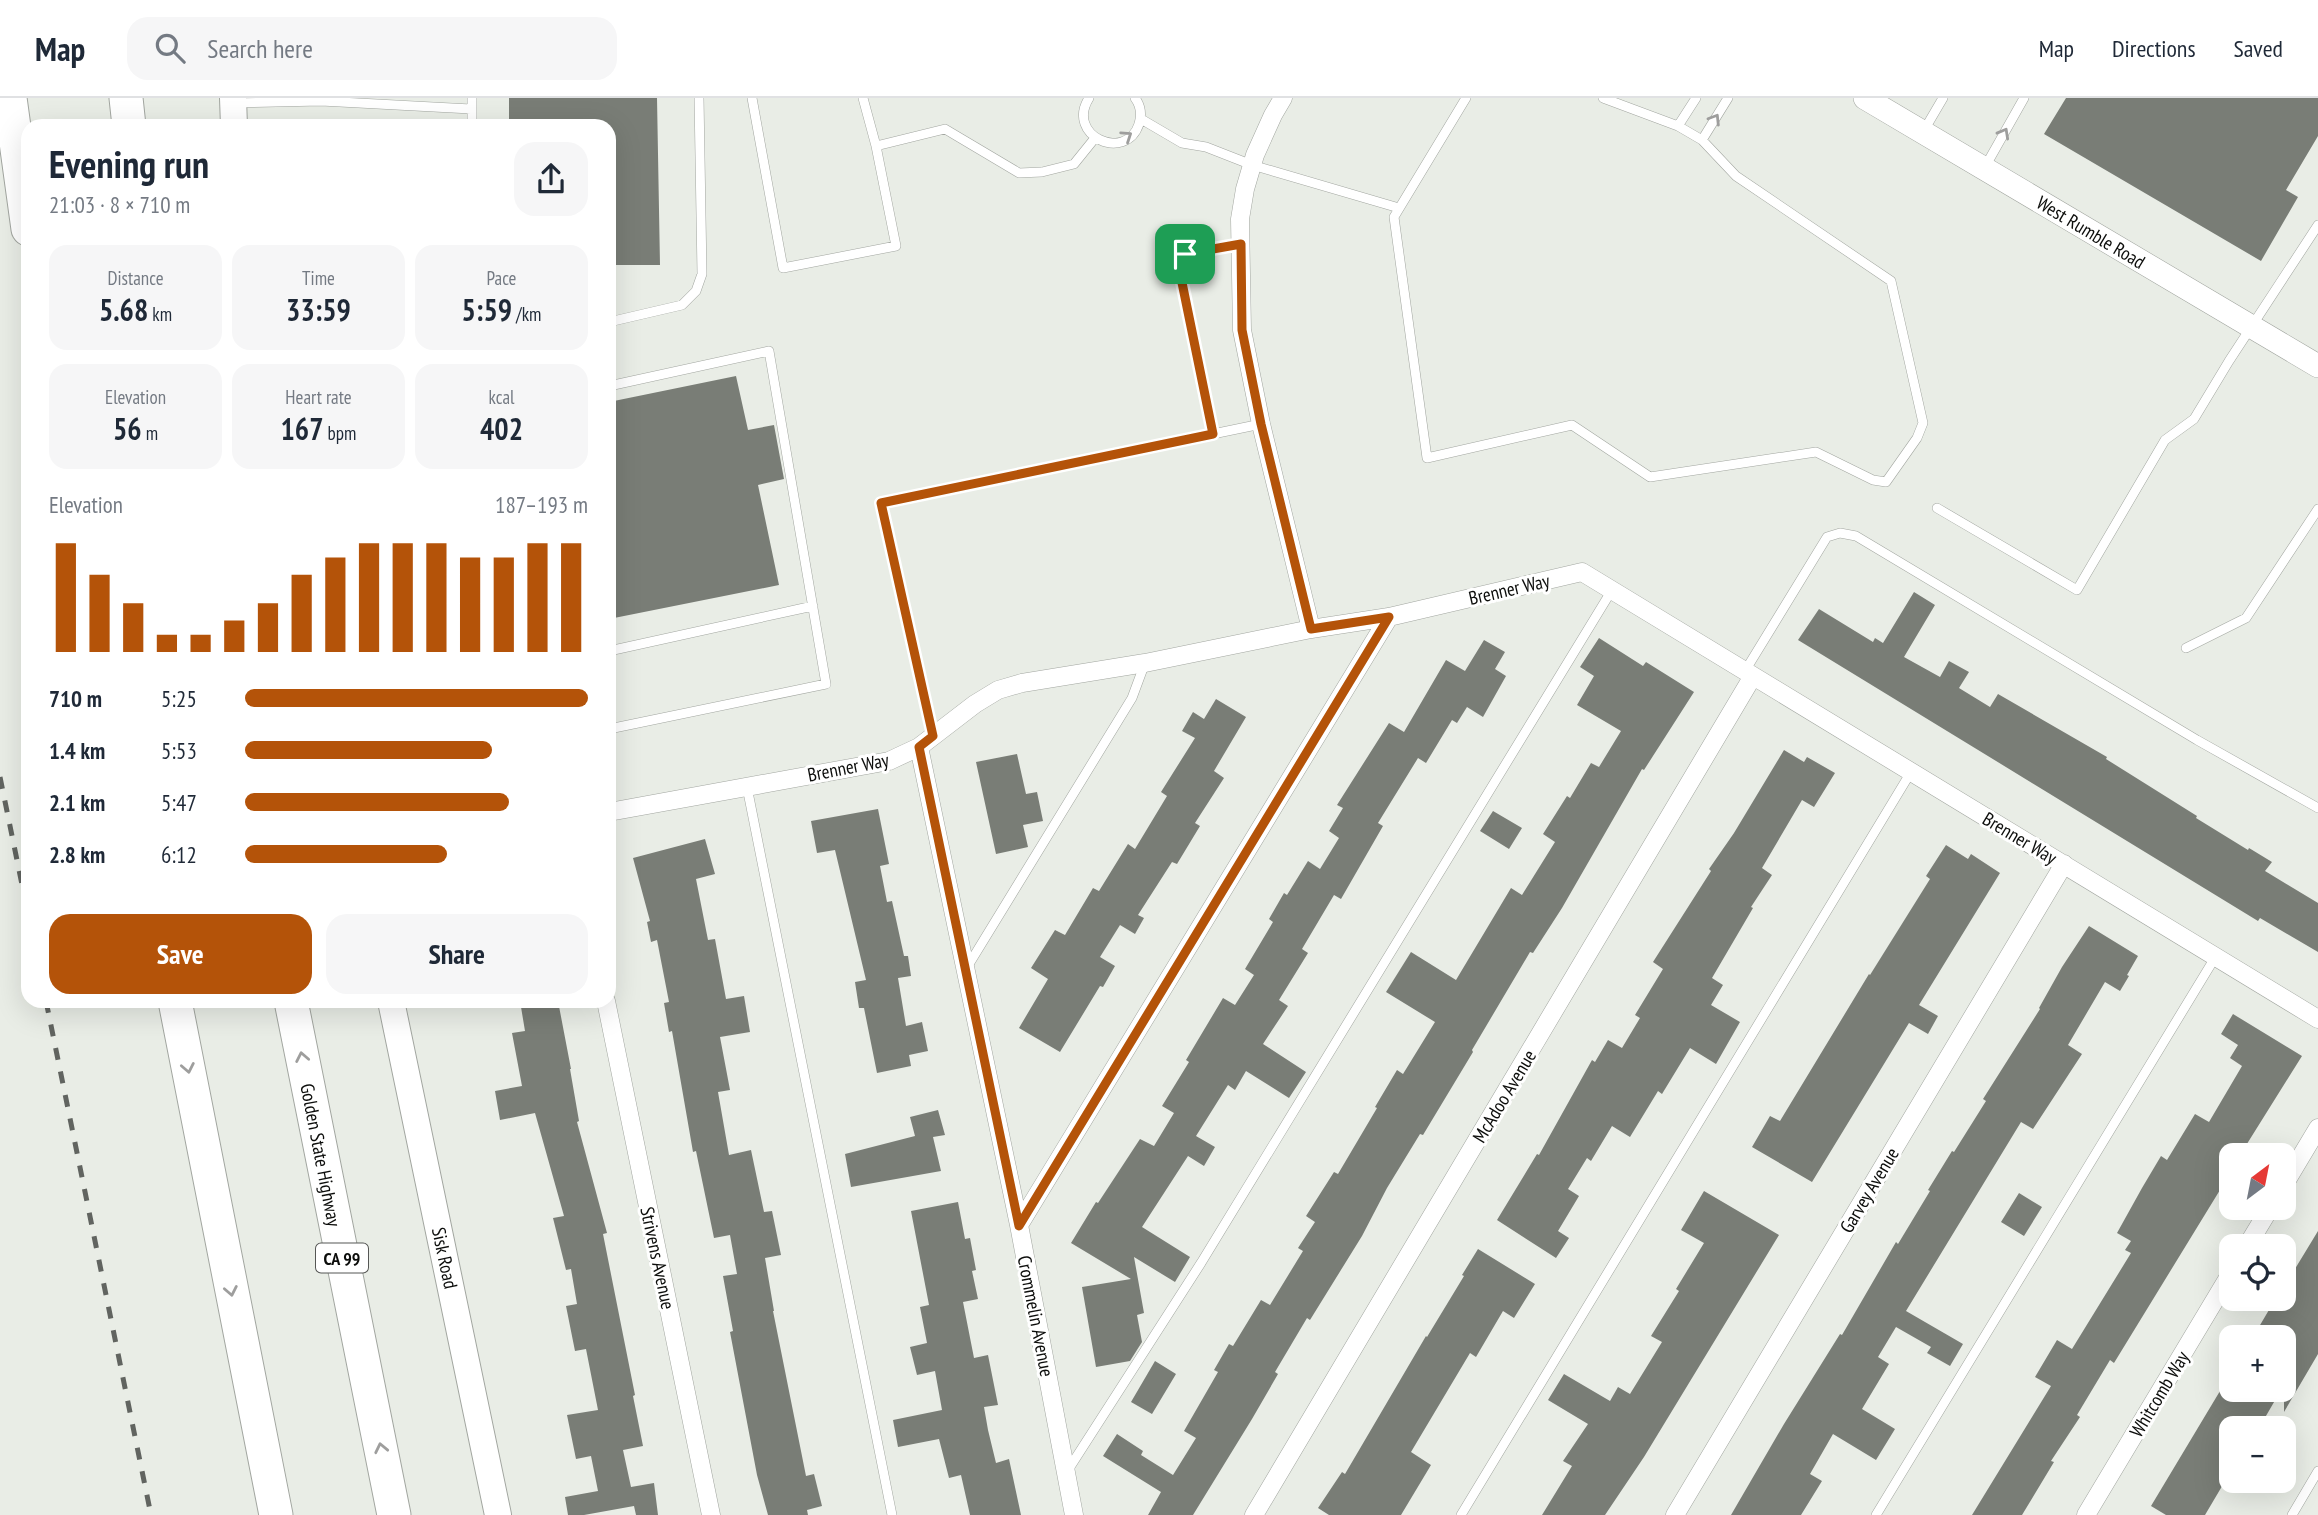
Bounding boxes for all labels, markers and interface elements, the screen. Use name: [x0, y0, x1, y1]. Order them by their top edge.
search box: [127, 17, 617, 80]
text: Map: [35, 27, 85, 70]
icon: search: [151, 29, 189, 67]
text: Search here: [207, 32, 313, 65]
text: Map: [2039, 33, 2074, 64]
text: Directions: [2112, 33, 2196, 64]
text: Saved: [2234, 33, 2283, 64]
one-way arrow: [1707, 114, 1720, 127]
one-way arrow: [1996, 128, 2009, 140]
one-way arrow: [1119, 132, 1132, 144]
text: Evening run: [49, 139, 209, 188]
button: share: [514, 142, 588, 216]
text: 21:03 · 8 × 710 m: [49, 190, 190, 219]
street label: West Rumble Road: [2032, 190, 2150, 274]
pin: [1155, 224, 1215, 284]
icon: arrive: [1166, 235, 1204, 273]
text: Distance: [108, 266, 163, 290]
text: Time: [302, 266, 335, 290]
text: Pace: [487, 266, 516, 290]
text: 5.68: [99, 290, 148, 329]
text: 33:59: [286, 290, 351, 329]
text: 5:59: [462, 290, 512, 329]
text: km: [148, 302, 172, 326]
text: /km: [512, 302, 541, 326]
text: Elevation: [105, 385, 166, 409]
text: Heart rate: [285, 385, 352, 409]
text: kcal: [489, 385, 514, 409]
text: 56: [113, 409, 142, 448]
text: 167: [281, 409, 324, 448]
text: 402: [480, 409, 523, 448]
text: m: [142, 421, 158, 445]
text: bpm: [324, 421, 356, 445]
text: Elevation: [49, 490, 123, 519]
text: 187–193 m: [495, 490, 588, 519]
street label: Brenner Way: [1466, 568, 1553, 610]
text: 710 m: [49, 684, 102, 713]
text: 5:25: [161, 684, 197, 713]
text: 1.4 km: [49, 736, 105, 765]
text: 5:53: [161, 736, 197, 765]
street label: Brenner Way: [805, 747, 892, 787]
text: 2.1 km: [49, 788, 105, 817]
text: 5:47: [161, 788, 197, 817]
street label: Brenner Way: [1979, 807, 2062, 870]
text: 2.8 km: [49, 840, 105, 869]
text: 6:12: [161, 840, 197, 869]
button: Save: [49, 914, 312, 994]
button: Share: [326, 914, 588, 994]
street label: McAdoo Avenue: [1467, 1045, 1541, 1147]
one-way arrow: [295, 1051, 310, 1063]
one-way arrow: [179, 1062, 194, 1074]
street label: Golden State Highway: [295, 1081, 347, 1229]
street label: Garvey Avenue: [1834, 1143, 1904, 1237]
north arrow: [2219, 1143, 2296, 1220]
map controls: [2219, 1143, 2296, 1493]
street label: Strivens Avenue: [635, 1205, 681, 1312]
street label: Sisk Road: [427, 1225, 463, 1291]
button: locate: [2219, 1234, 2296, 1311]
road number: CA 99: [316, 1244, 368, 1273]
street label: Crommelin Avenue: [1012, 1253, 1060, 1379]
one-way arrow: [222, 1285, 237, 1297]
button: +: [2219, 1325, 2296, 1402]
street label: Whitcomb Way: [2124, 1346, 2194, 1441]
button: −: [2219, 1416, 2296, 1493]
one-way arrow: [374, 1442, 389, 1454]

